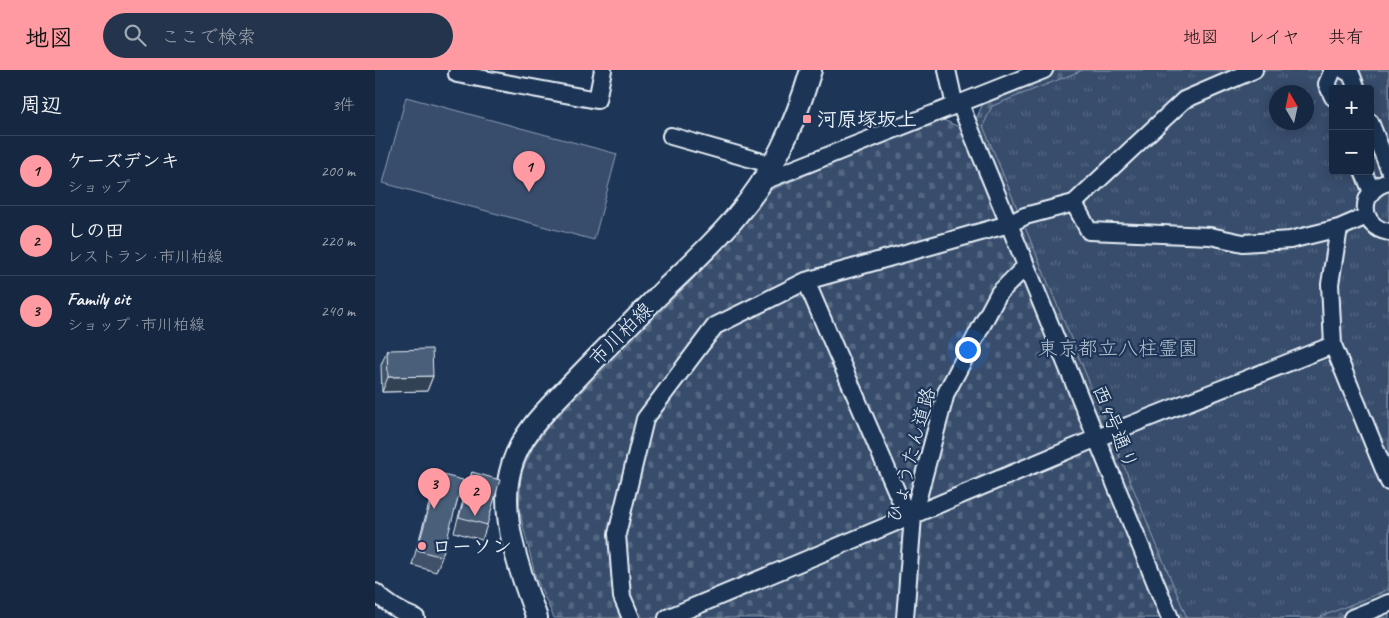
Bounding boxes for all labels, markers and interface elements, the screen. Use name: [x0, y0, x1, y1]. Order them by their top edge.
search box: [103, 13, 453, 58]
icon: search: [121, 21, 149, 49]
text: 地図: [25, 23, 73, 53]
text: ここで検索: [161, 25, 256, 49]
text: 地図: [1183, 26, 1219, 48]
text: レイヤ: [1247, 26, 1300, 48]
text: 共有: [1328, 26, 1364, 48]
north arrow: [1269, 85, 1314, 130]
map controls: [1329, 85, 1374, 175]
button: +: [1329, 85, 1374, 130]
text: 周辺: [20, 92, 62, 118]
text: 3件: [332, 95, 355, 115]
place label: 河原塚坂上: [817, 107, 917, 132]
marker: 河原塚坂上: [801, 113, 813, 125]
button: −: [1329, 130, 1374, 175]
text: ケーズデンキ: [67, 149, 179, 173]
pin: 1: [513, 151, 545, 192]
text: 1: [32, 161, 40, 181]
text: 200 m: [321, 161, 355, 181]
text: ショップ: [67, 177, 130, 197]
text: しの田: [67, 219, 124, 243]
text: 2: [32, 231, 40, 251]
text: 220 m: [321, 231, 355, 251]
text: レストラン · 市川柏線: [67, 247, 223, 267]
text: Family cit: [67, 287, 130, 311]
street label: 市川柏線: [584, 297, 658, 371]
text: 3: [32, 301, 40, 321]
text: 240 m: [321, 301, 355, 321]
text: ショップ · 市川柏線: [67, 315, 205, 335]
park label: 東京都立八柱霊園: [1038, 336, 1198, 361]
your location: [955, 337, 981, 363]
street label: 西4号通り: [1087, 381, 1143, 473]
street label: ひょうたん道路: [881, 384, 941, 526]
pin: 3: [418, 468, 450, 509]
pin: 2: [459, 475, 491, 516]
place label: ローソン: [432, 534, 512, 559]
marker: ローソン: [416, 540, 428, 552]

